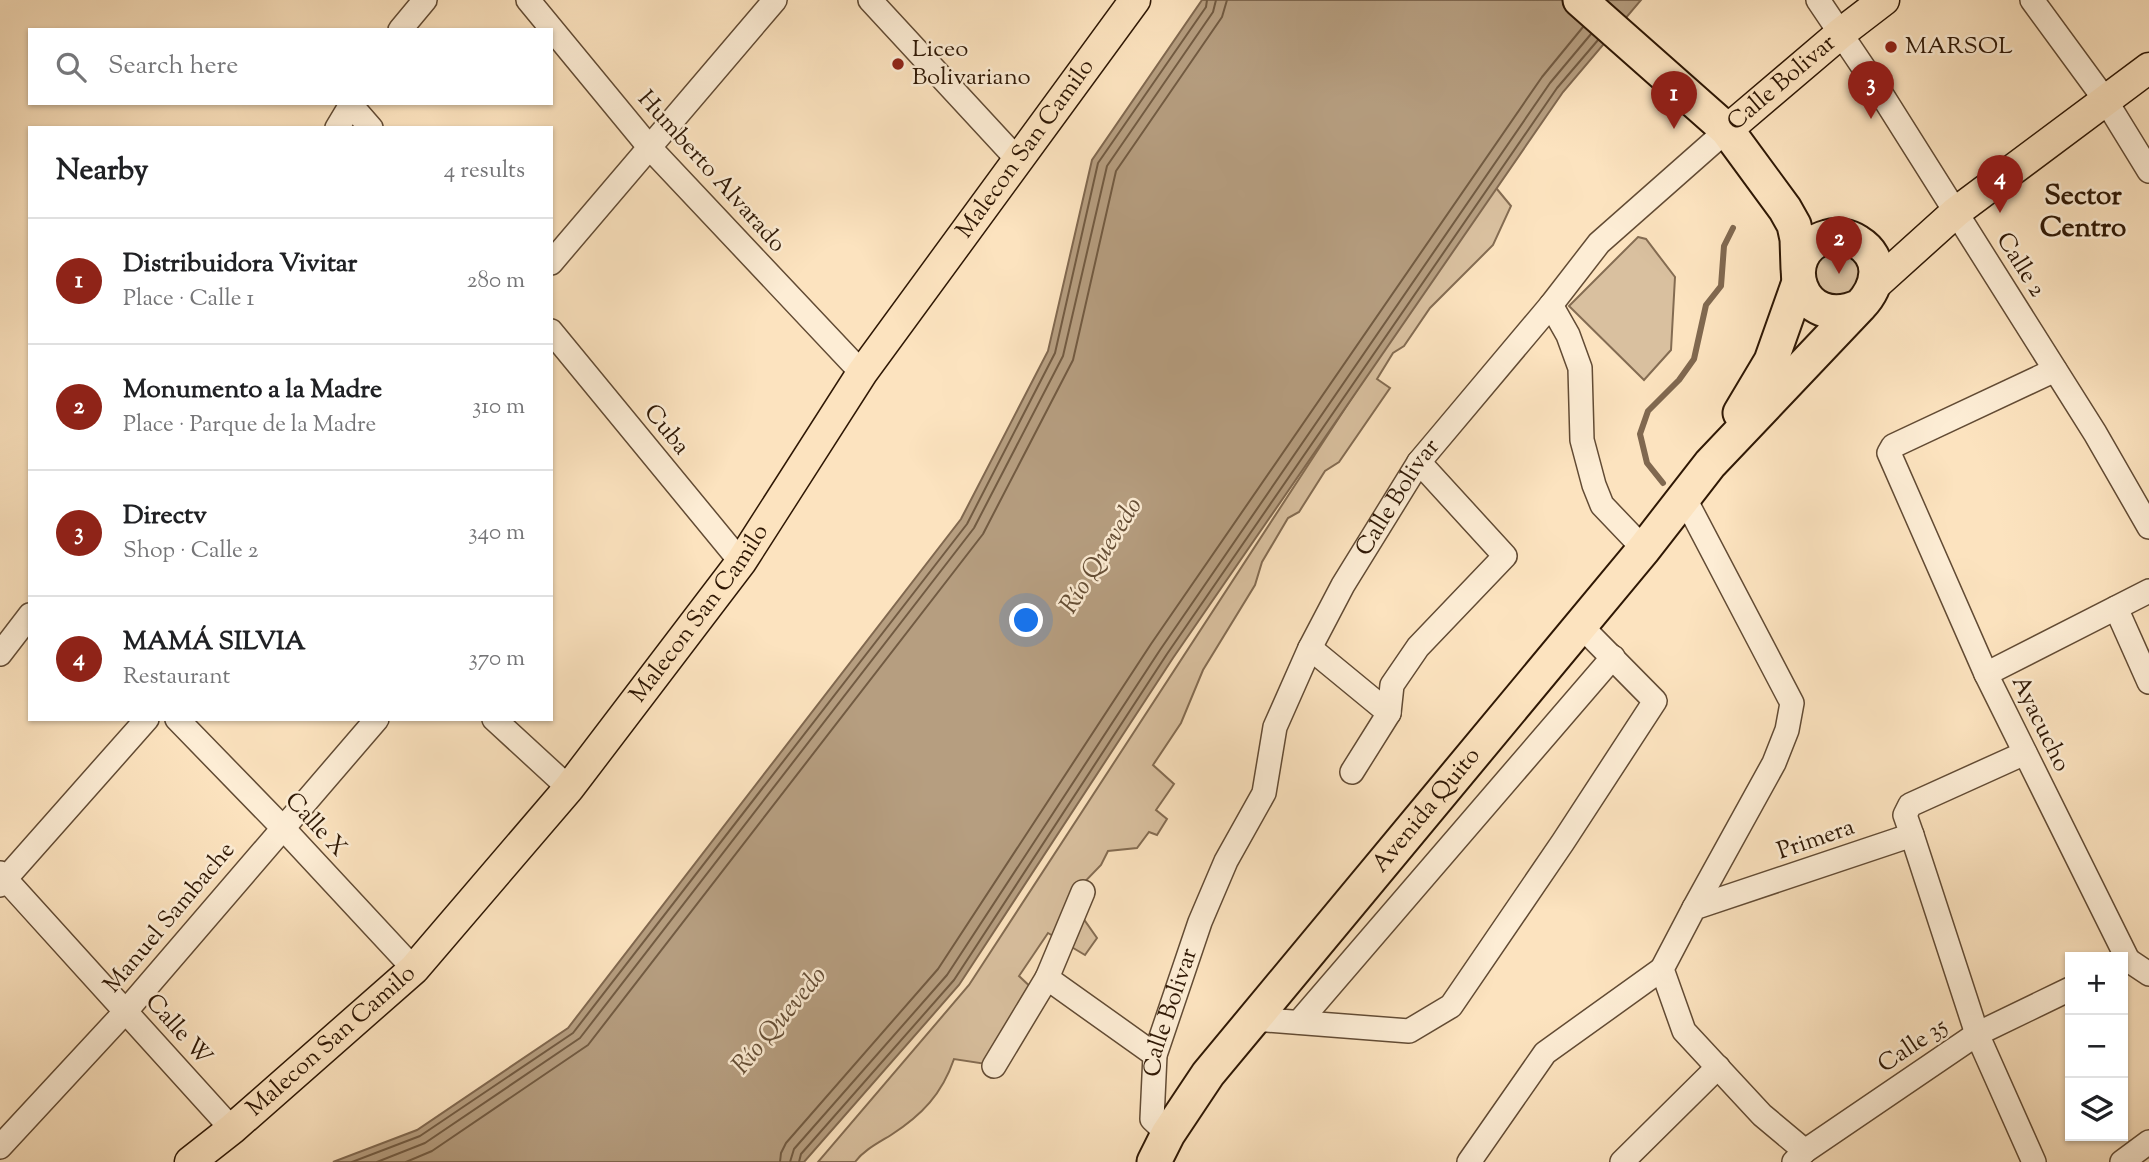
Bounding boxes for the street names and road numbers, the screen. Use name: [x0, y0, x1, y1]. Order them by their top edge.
street label: Calle Bolivar: [1720, 27, 1844, 140]
street label: Malecon San Camilo: [949, 52, 1103, 246]
street label: Humberto Alvarado: [629, 83, 793, 261]
street label: Calle 2: [1987, 226, 2053, 304]
street label: Cuba: [635, 397, 697, 463]
street label: Calle Bolivar: [1348, 432, 1448, 563]
street label: Malecon San Camilo: [622, 518, 778, 710]
street label: Ayacucho: [2002, 670, 2078, 778]
street label: Avenida Quito: [1365, 740, 1489, 881]
street label: Calle X: [276, 785, 354, 865]
street label: Primera: [1773, 811, 1859, 869]
street label: Manuel Sambache: [96, 835, 244, 1001]
street label: Calle Bolivar: [1137, 944, 1207, 1077]
street label: Malecon San Camilo: [240, 958, 424, 1125]
street label: Calle W: [137, 987, 220, 1074]
street label: Calle 35: [1871, 1010, 1955, 1082]

